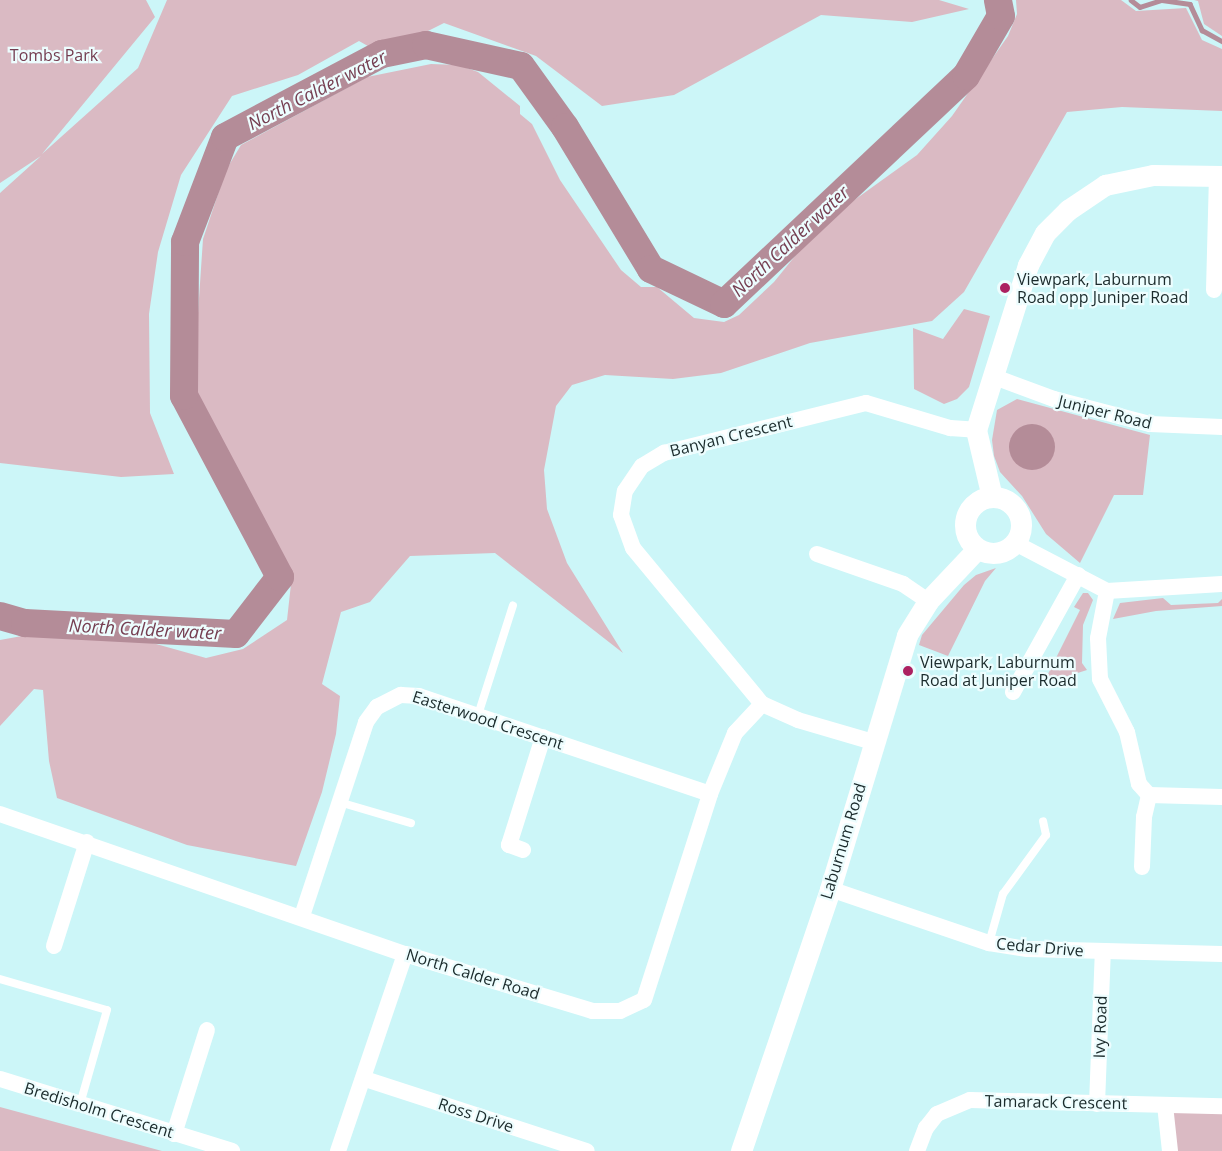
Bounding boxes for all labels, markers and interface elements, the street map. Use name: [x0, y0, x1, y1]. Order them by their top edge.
park label: Tombs Park: [10, 45, 98, 65]
water label: North Calder water: [244, 46, 390, 134]
water label: North Calder water: [727, 181, 853, 301]
place label: Viewpark, Laburnum Road opp Juniper Road: [1017, 269, 1188, 307]
marker: Viewpark, Laburnum Road opp Juniper Road: [998, 281, 1012, 295]
street label: Juniper Road: [1056, 391, 1154, 433]
street label: Banyan Crescent: [668, 412, 794, 460]
water label: North Calder water: [68, 614, 222, 644]
place label: Viewpark, Laburnum Road at Juniper Road: [920, 652, 1077, 690]
marker: Viewpark, Laburnum Road at Juniper Road: [901, 664, 915, 678]
street label: Easterwood Crescent: [410, 687, 566, 753]
street label: Laburnum Road: [816, 781, 870, 901]
street label: Cedar Drive: [996, 934, 1084, 960]
street label: North Calder Road: [404, 945, 542, 1003]
street label: Ivy Road: [1089, 995, 1111, 1059]
street label: Bredisholm Crescent: [22, 1078, 176, 1142]
street label: Tamarack Crescent: [985, 1091, 1127, 1113]
street label: Ross Drive: [436, 1094, 516, 1136]

